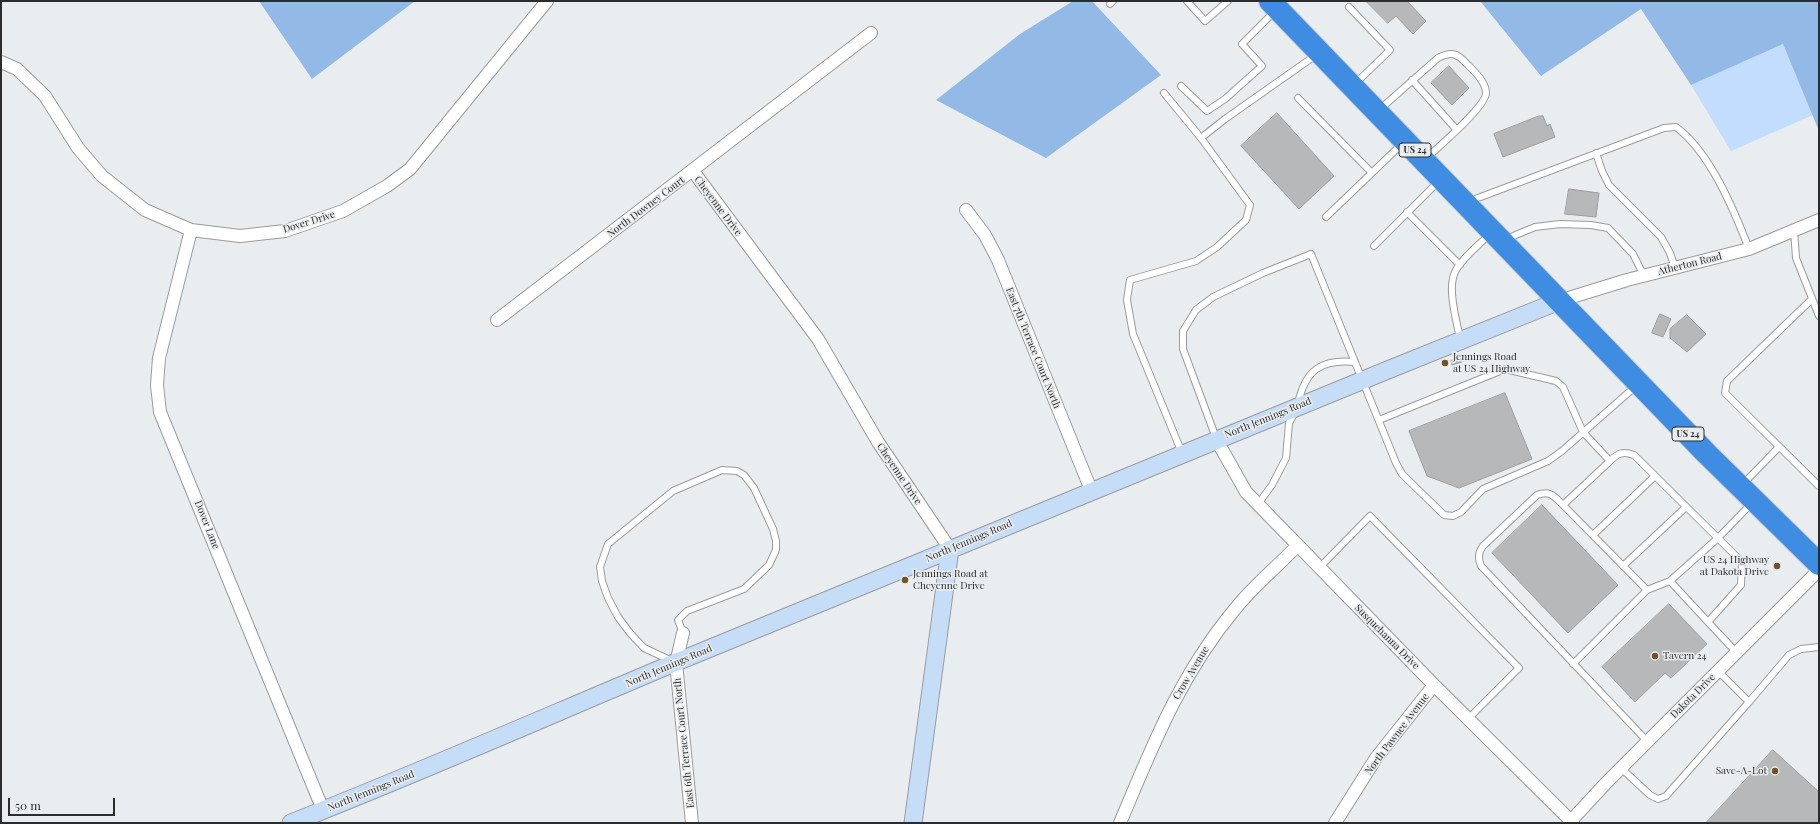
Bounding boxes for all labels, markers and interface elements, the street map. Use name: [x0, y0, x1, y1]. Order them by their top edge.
road number: US 24: [1399, 143, 1431, 157]
street label: North Downey Court: [605, 174, 687, 240]
street label: Cheyenne Drive: [692, 174, 744, 238]
street label: Dover Drive: [281, 208, 337, 236]
street label: Atherton Road: [1657, 250, 1723, 278]
street label: East 7th Terrace Court North: [1003, 286, 1063, 410]
place label: Jennings Road at US 24 Highway: [1453, 351, 1530, 374]
marker: Jennings Road at US 24 Highway: [1440, 358, 1450, 368]
street label: North Jennings Road: [1223, 395, 1313, 441]
road number: US 24: [1672, 427, 1704, 441]
street label: Cheyenne Drive: [874, 441, 924, 507]
street label: Dover Lane: [192, 499, 222, 551]
street label: North Jennings Road: [924, 517, 1014, 565]
place label: US 24 Highway at Dakota Drive: [1700, 554, 1769, 578]
marker: US 24 Highway at Dakota Drive: [1772, 561, 1782, 571]
place label: Jennings Road at Cheyenne Drive: [913, 568, 988, 592]
marker: Jennings Road at Cheyenne Drive: [900, 575, 910, 585]
street label: Susquehanna Drive: [1352, 602, 1422, 672]
street label: North Jennings Road: [624, 642, 714, 690]
street label: Crow Avenue: [1170, 644, 1212, 702]
place label: Tavern 24: [1663, 650, 1706, 662]
marker: Tavern 24: [1650, 651, 1660, 661]
street label: Dakota Drive: [1668, 671, 1718, 721]
street label: East 6th Terrace Court North: [671, 677, 697, 809]
street label: North Pawnee Avenue: [1363, 691, 1431, 777]
place label: Save-A-Lot: [1716, 765, 1767, 777]
marker: Save-A-Lot: [1770, 766, 1780, 776]
street label: North Jennings Road: [326, 768, 416, 814]
scale bar: [10, 790, 117, 816]
text: 50 m: [15, 797, 41, 813]

